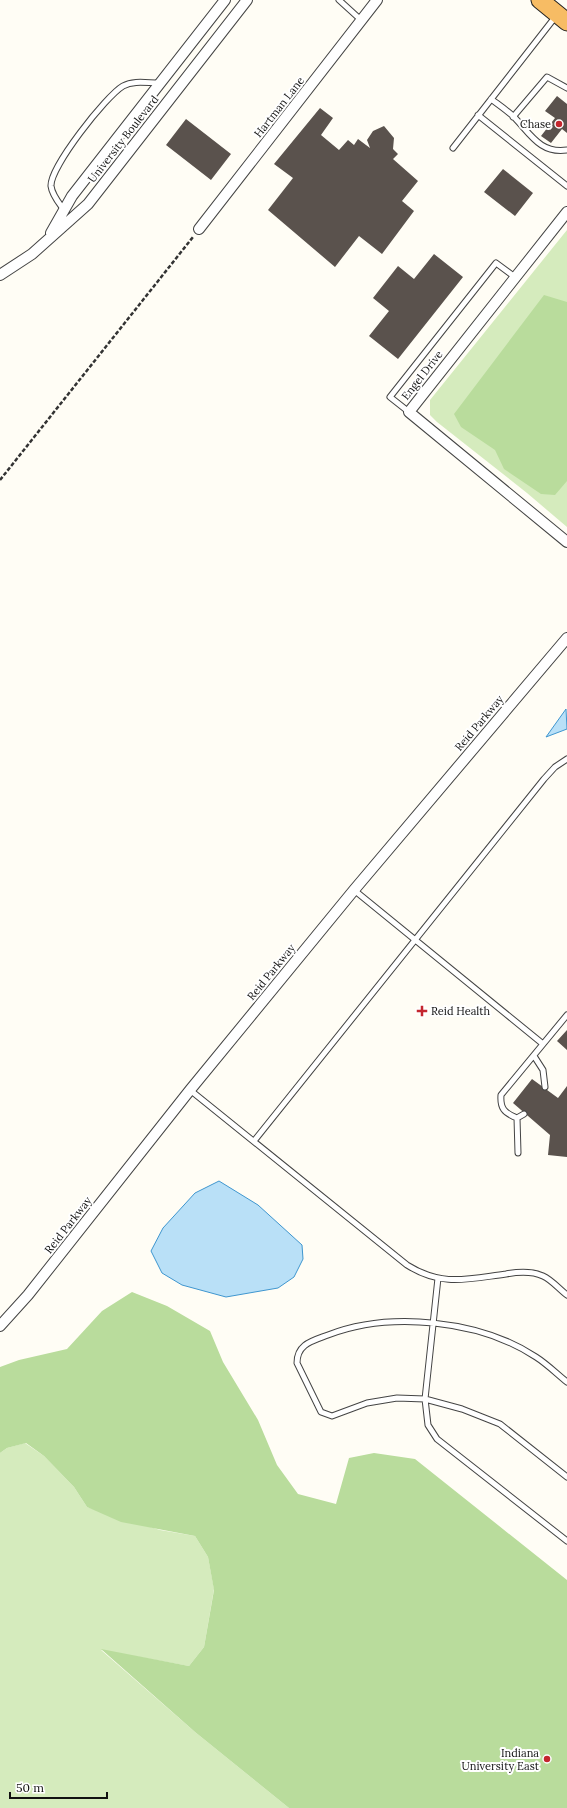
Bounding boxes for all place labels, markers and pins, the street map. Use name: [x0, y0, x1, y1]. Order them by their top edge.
place label: Chase: [520, 117, 551, 131]
marker: Chase: [554, 119, 564, 129]
place label: Reid Health: [431, 1004, 491, 1018]
marker: Reid Health: [416, 1005, 428, 1017]
place label: Indiana University East: [462, 1746, 540, 1773]
marker: Indiana University East: [542, 1754, 552, 1764]

